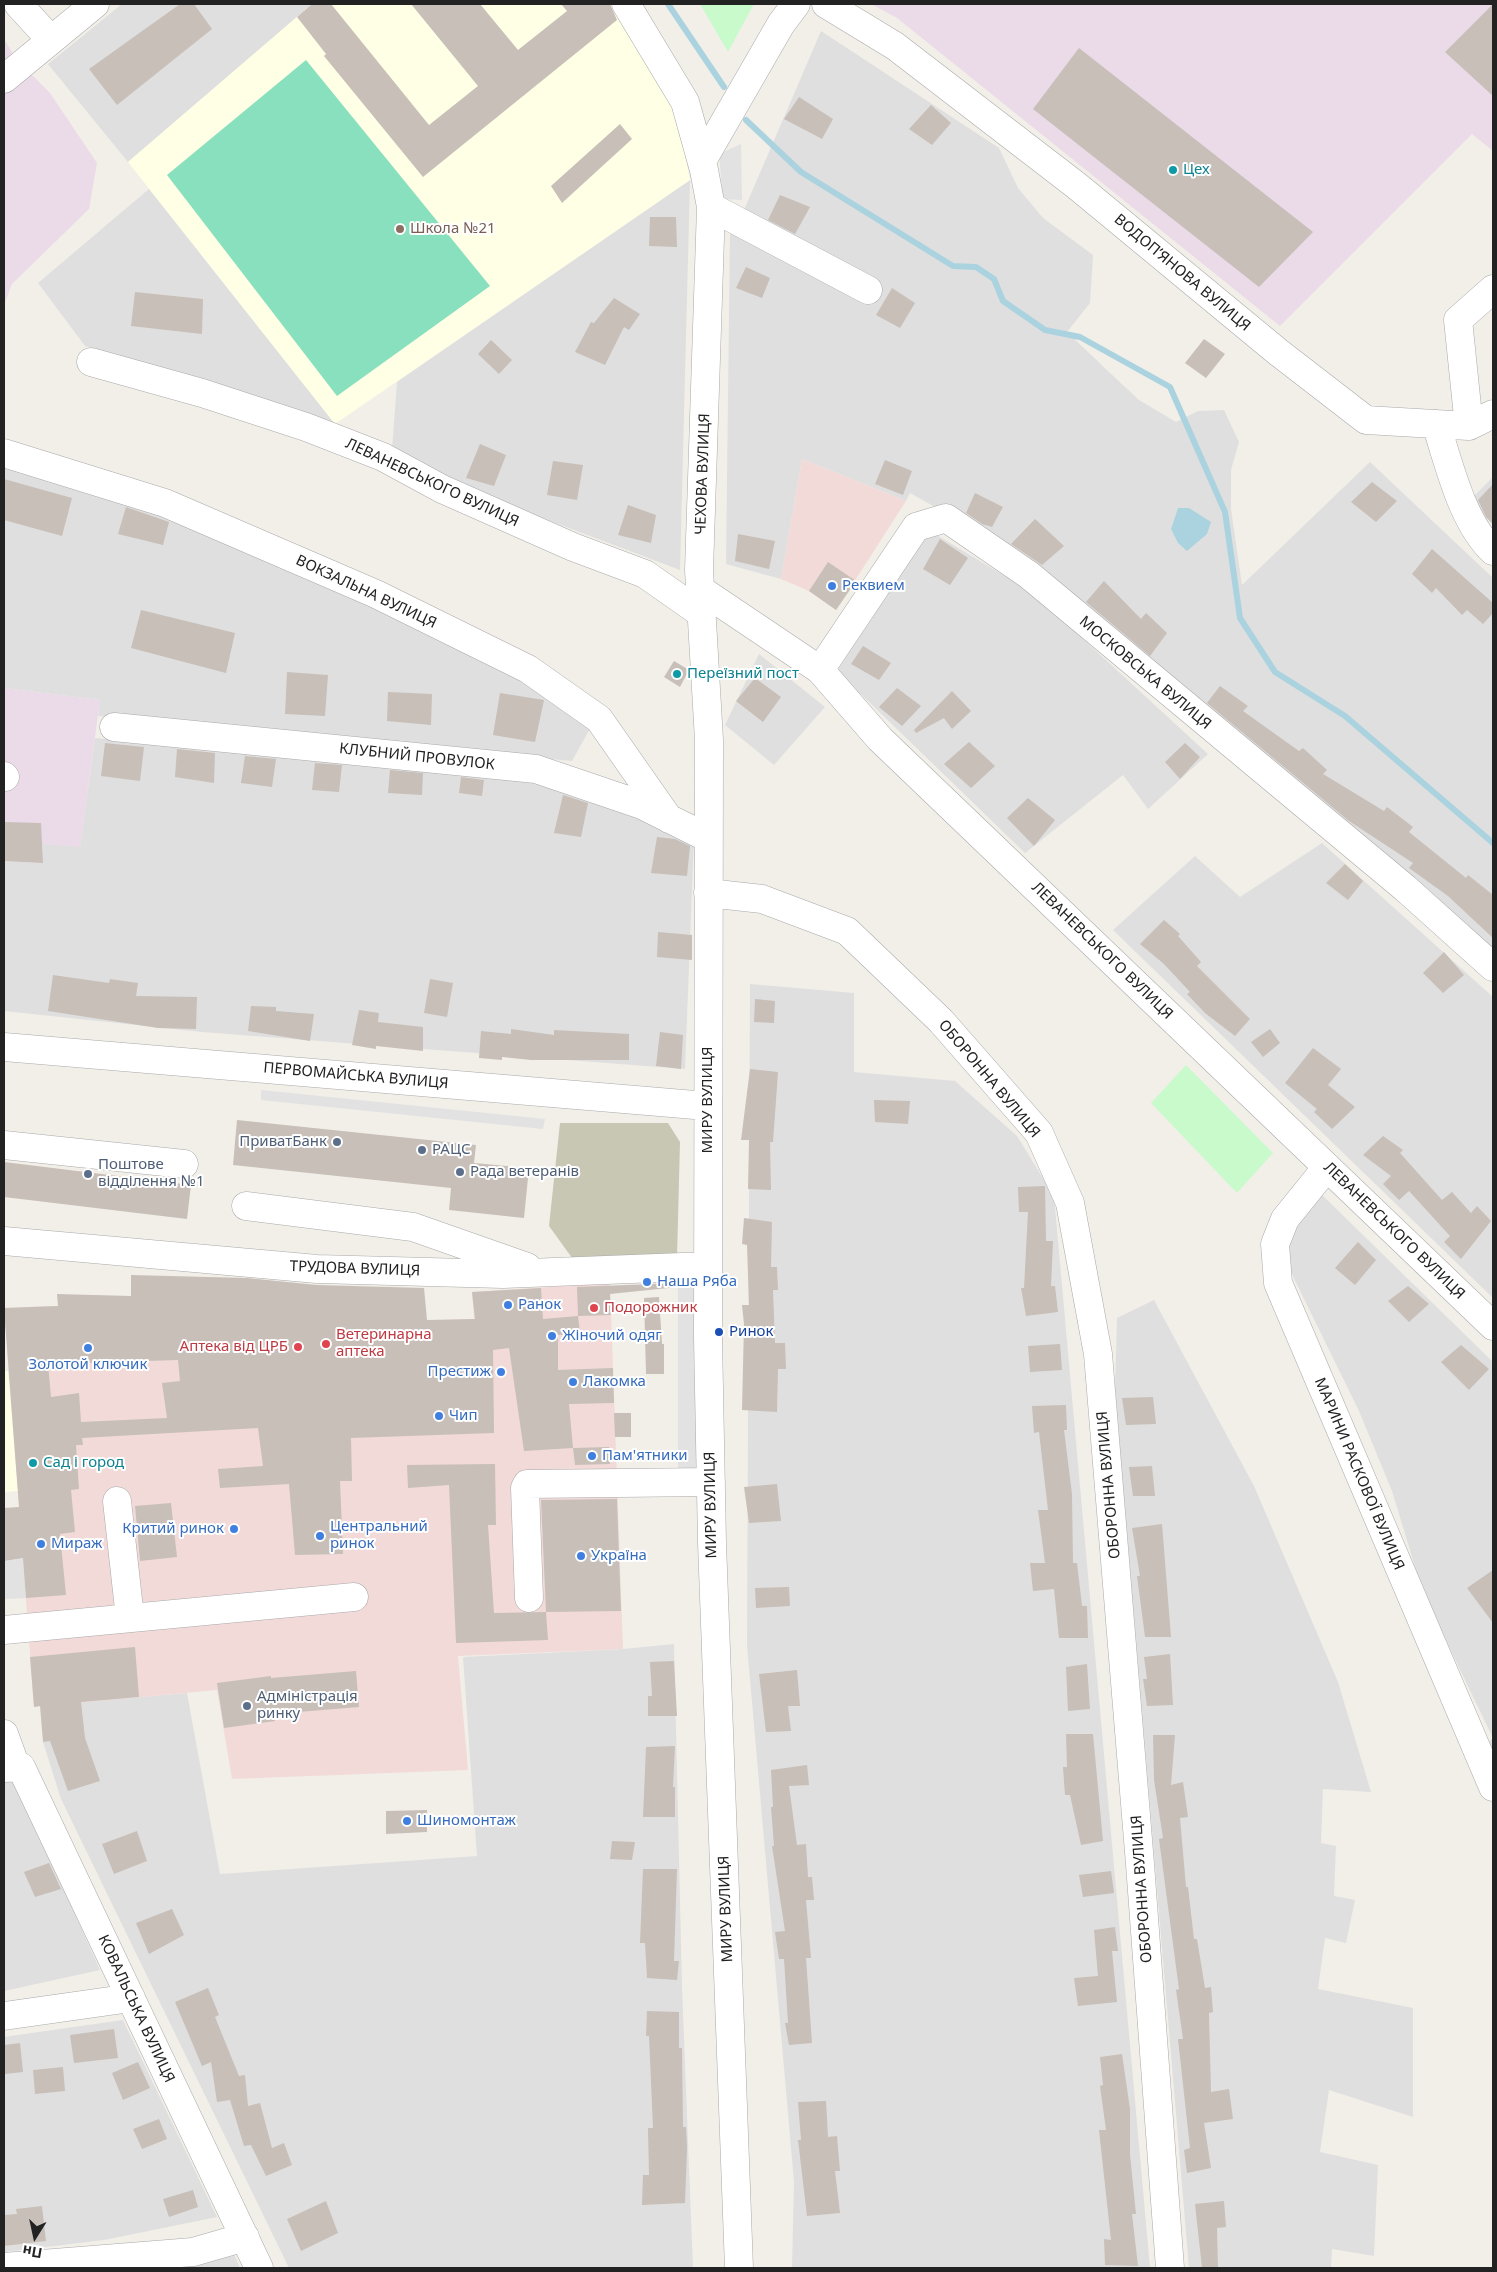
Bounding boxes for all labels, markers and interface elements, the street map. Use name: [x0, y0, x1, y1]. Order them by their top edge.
place label: Цех: [1183, 161, 1210, 179]
marker: Цех: [1167, 164, 1179, 176]
street label: ВОДОП’ЯНОВА ВУЛИЦЯ: [1110, 211, 1254, 335]
place label: Школа №21: [410, 220, 496, 238]
marker: Школа №21: [394, 223, 406, 235]
street label: ЧЕХОВА ВУЛИЦЯ: [692, 413, 714, 535]
street label: ЛЕВАНЕВСЬКОГО ВУЛИЦЯ: [342, 435, 522, 531]
street label: ВОКЗАЛЬНА ВУЛИЦЯ: [293, 551, 439, 633]
place label: Реквием: [842, 577, 905, 595]
marker: Реквием: [826, 580, 838, 592]
street label: МОСКОВСЬКА ВУЛИЦЯ: [1075, 613, 1215, 733]
place label: Переїзний пост: [687, 665, 799, 683]
marker: Переїзний пост: [671, 668, 683, 680]
street label: КЛУБНИЙ ПРОВУЛОК: [338, 740, 496, 774]
street label: ЛЕВАНЕВСЬКОГО ВУЛИЦЯ: [1028, 879, 1176, 1023]
street label: ОБОРОННА ВУЛИЦЯ: [934, 1016, 1044, 1142]
street label: МИРУ ВУЛИЦЯ: [699, 1047, 717, 1153]
street label: ПЕРВОМАЙСЬКА ВУЛИЦЯ: [263, 1059, 449, 1093]
place label: ПриватБанк: [239, 1133, 327, 1151]
marker: ПриватБанк: [331, 1136, 343, 1148]
place label: РАЦС: [432, 1141, 471, 1159]
marker: РАЦС: [416, 1144, 428, 1156]
place label: Поштове відділення №1: [98, 1156, 205, 1191]
street label: ЛЕВАНЕВСЬКОГО ВУЛИЦЯ: [1320, 1159, 1468, 1303]
place label: Рада ветеранів: [470, 1163, 579, 1181]
marker: Рада ветеранів: [454, 1166, 466, 1178]
marker: Поштове відділення №1: [82, 1168, 94, 1180]
street label: ТРУДОВА ВУЛИЦЯ: [289, 1258, 421, 1280]
place label: Наша Ряба: [657, 1273, 737, 1291]
marker: Наша Ряба: [641, 1276, 653, 1288]
place label: Ранок: [518, 1296, 561, 1314]
marker: Ранок: [502, 1299, 514, 1311]
place label: Подорожник: [604, 1299, 697, 1317]
marker: Подорожник: [588, 1302, 600, 1314]
place label: Ринок: [729, 1323, 773, 1341]
place label: Ветеринарна аптека: [336, 1326, 432, 1361]
marker: Ринок: [713, 1326, 725, 1338]
place label: Жіночий одяг: [562, 1327, 662, 1345]
marker: Жіночий одяг: [546, 1330, 558, 1342]
place label: Аптека від ЦРБ: [180, 1338, 288, 1356]
marker: Ветеринарна аптека: [320, 1338, 332, 1350]
marker: Аптека від ЦРБ: [292, 1341, 304, 1353]
marker: Золотой ключик: [82, 1342, 94, 1354]
place label: Золотой ключик: [29, 1356, 147, 1374]
place label: Престиж: [428, 1363, 491, 1381]
marker: Престиж: [495, 1366, 507, 1378]
place label: Лакомка: [583, 1373, 646, 1391]
street label: МАРИНИ РАСКОВОЇ ВУЛИЦЯ: [1310, 1375, 1408, 1573]
marker: Лакомка: [567, 1376, 579, 1388]
place label: Чип: [449, 1407, 477, 1425]
marker: Чип: [433, 1410, 445, 1422]
street label: ОБОРОННА ВУЛИЦЯ: [1094, 1410, 1124, 1560]
place label: Пам'ятники: [602, 1447, 688, 1465]
marker: Пам'ятники: [586, 1450, 598, 1462]
street label: МИРУ ВУЛИЦЯ: [701, 1451, 721, 1559]
place label: Сад і город: [43, 1454, 124, 1472]
marker: Сад і город: [27, 1457, 39, 1469]
place label: Центральний ринок: [330, 1518, 428, 1553]
place label: Критий ринок: [122, 1520, 224, 1538]
marker: Критий ринок: [228, 1523, 240, 1535]
marker: Центральний ринок: [314, 1530, 326, 1542]
place label: Мираж: [51, 1535, 102, 1553]
marker: Мираж: [35, 1538, 47, 1550]
place label: Україна: [591, 1547, 647, 1565]
marker: Україна: [575, 1550, 587, 1562]
place label: Адміністрація ринку: [257, 1688, 358, 1723]
marker: Адміністрація ринку: [241, 1700, 253, 1712]
place label: Шиномонтаж: [417, 1812, 516, 1830]
street label: ОБОРОННА ВУЛИЦЯ: [1128, 1814, 1156, 1964]
marker: Шиномонтаж: [401, 1815, 413, 1827]
street label: МИРУ ВУЛИЦЯ: [715, 1855, 737, 1963]
street label: КОВАЛЬСЬКА ВУЛИЦЯ: [94, 1932, 178, 2086]
north arrow: [10, 2212, 60, 2262]
text: Пн: [21, 2241, 44, 2263]

